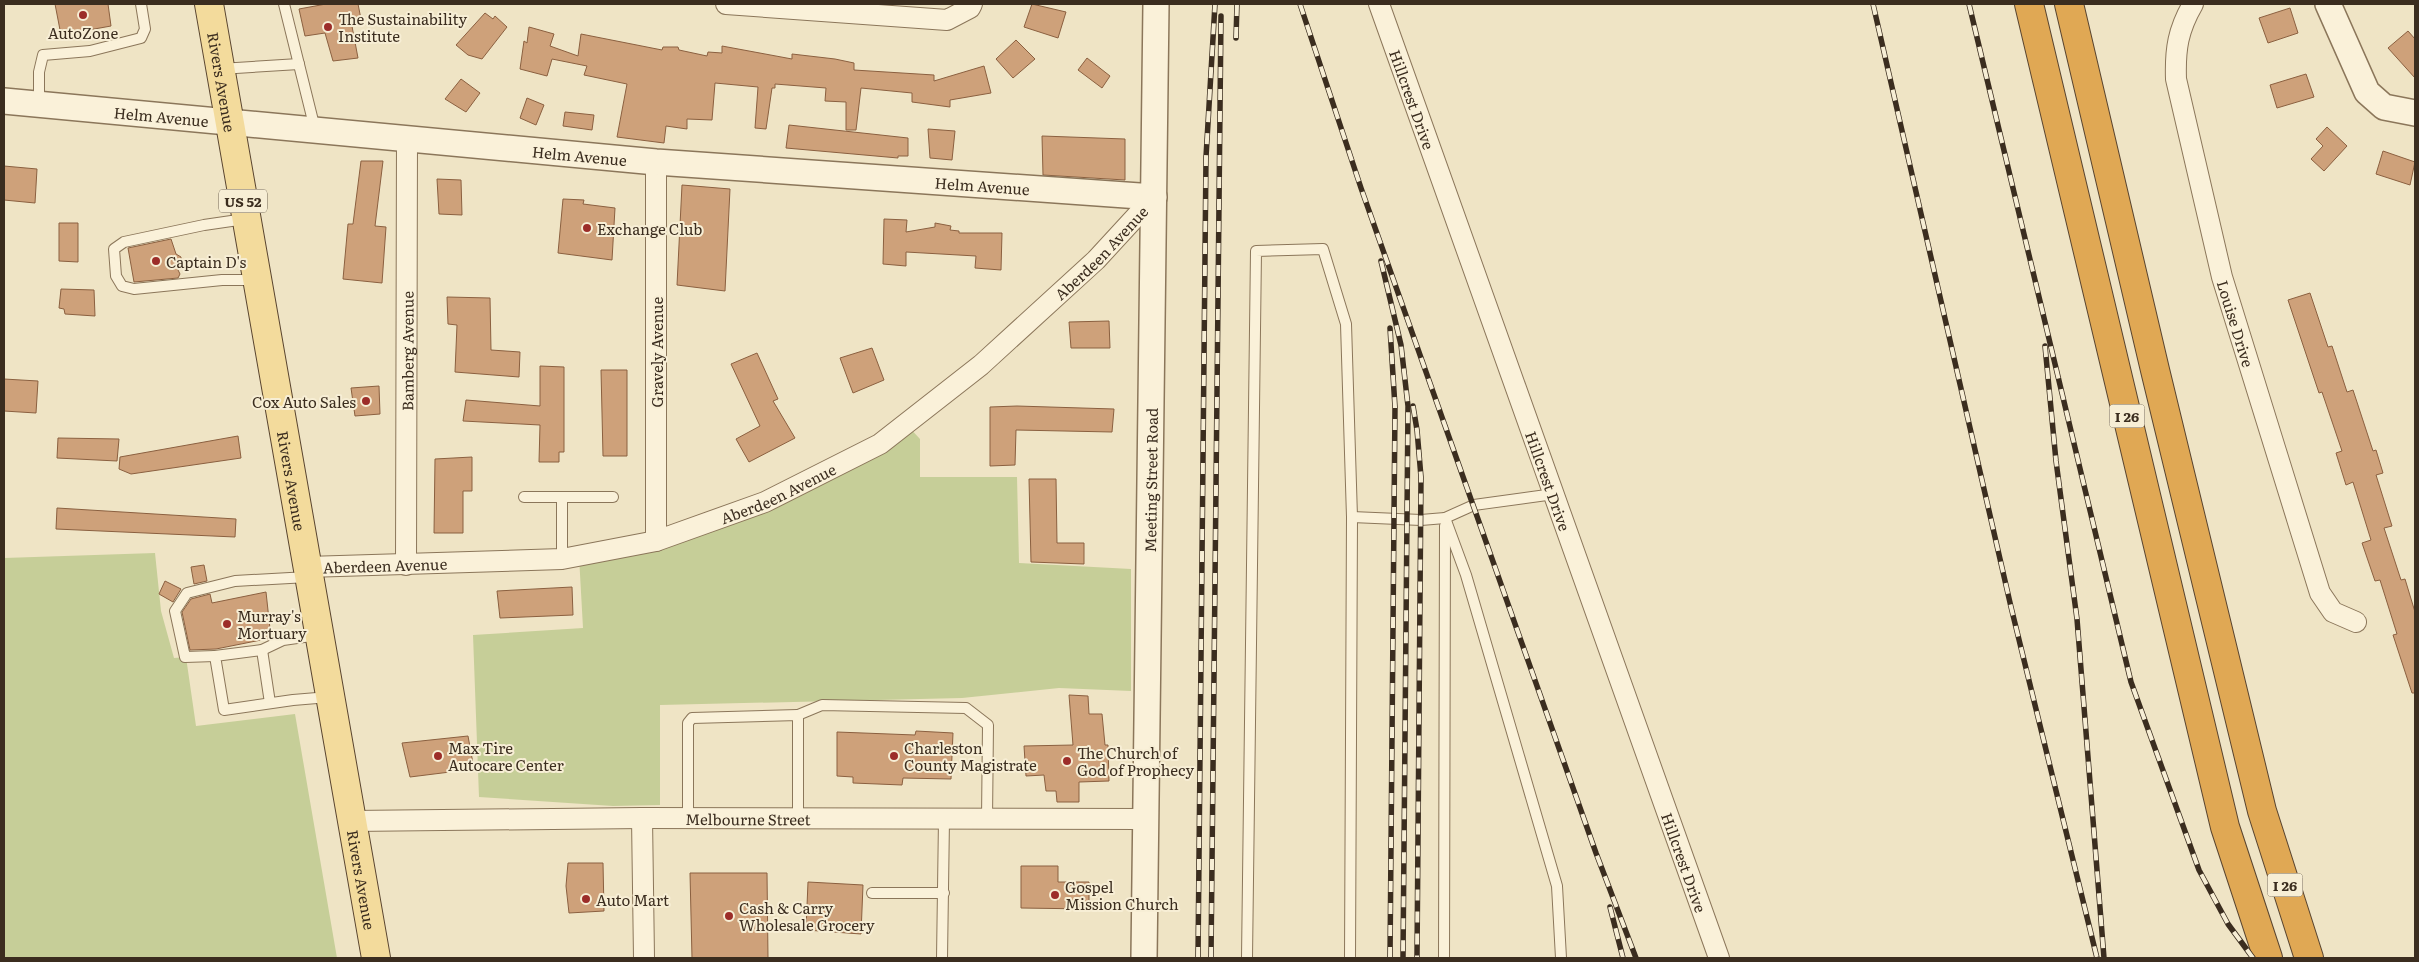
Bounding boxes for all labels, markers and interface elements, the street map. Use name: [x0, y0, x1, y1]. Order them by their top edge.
place label: The Sustainability Institute: [338, 7, 467, 47]
marker: AutoZone: [77, 9, 89, 21]
place label: AutoZone: [48, 21, 118, 44]
marker: The Sustainability Institute: [322, 21, 334, 33]
street label: Rivers Avenue: [203, 30, 243, 134]
street label: Hillcrest Drive: [1384, 46, 1441, 153]
street label: Helm Avenue: [113, 100, 210, 132]
street label: Helm Avenue: [531, 139, 628, 171]
street label: Helm Avenue: [934, 170, 1031, 200]
road number: US 52: [219, 190, 267, 212]
street label: Aberdeen Avenue: [1049, 200, 1153, 305]
place label: Exchange Club: [597, 217, 702, 240]
marker: Exchange Club: [581, 222, 593, 234]
place label: Captain D's: [166, 250, 246, 273]
marker: Captain D's: [150, 255, 162, 267]
street label: Louise Drive: [2212, 277, 2261, 370]
street label: Bamberg Avenue: [395, 291, 418, 411]
street label: Gravely Avenue: [645, 296, 668, 407]
place label: Cox Auto Sales: [252, 390, 356, 413]
marker: Cox Auto Sales: [360, 395, 372, 407]
road number: I 26: [2110, 404, 2144, 428]
street label: Meeting Street Road: [1138, 407, 1162, 553]
street label: Hillcrest Drive: [1520, 427, 1577, 534]
street label: Rivers Avenue: [272, 429, 313, 533]
street label: Aberdeen Avenue: [717, 457, 840, 529]
street label: Aberdeen Avenue: [322, 551, 448, 578]
place label: Murray's Mortuary: [237, 604, 307, 644]
marker: Murray's Mortuary: [221, 618, 233, 630]
place label: Max Tire Autocare Center: [448, 736, 564, 776]
place label: Charleston County Magistrate: [904, 736, 1037, 776]
place label: The Church of God of Prophecy: [1077, 741, 1195, 781]
marker: Max Tire Autocare Center: [432, 750, 444, 762]
marker: Charleston County Magistrate: [888, 750, 900, 762]
marker: The Church of God of Prophecy: [1061, 755, 1073, 767]
street label: Melbourne Street: [685, 807, 811, 830]
street label: Hillcrest Drive: [1656, 809, 1713, 915]
street label: Rivers Avenue: [342, 828, 382, 932]
road number: I 26: [2268, 874, 2302, 896]
place label: Gospel Mission Church: [1065, 875, 1179, 915]
place label: Auto Mart: [596, 888, 669, 911]
marker: Gospel Mission Church: [1049, 889, 1061, 901]
marker: Auto Mart: [580, 893, 592, 905]
place label: Cash & Carry Wholesale Grocery: [739, 896, 875, 936]
marker: Cash & Carry Wholesale Grocery: [723, 910, 735, 922]

